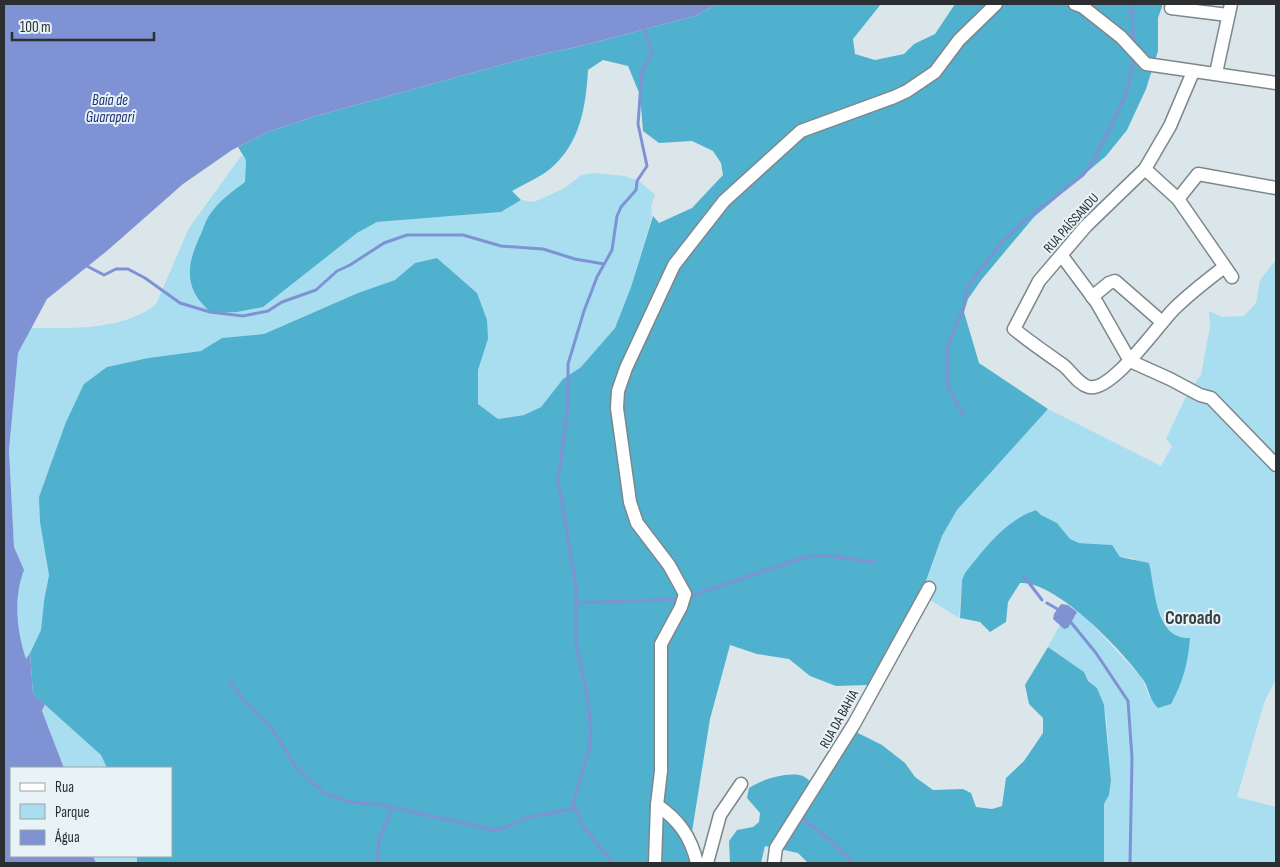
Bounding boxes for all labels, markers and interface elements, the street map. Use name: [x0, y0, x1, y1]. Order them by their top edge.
scale bar: [12, 10, 155, 42]
text: 100 m: [20, 18, 51, 37]
water label: Baía de Guarapari: [86, 91, 136, 127]
street label: RUA PAÍSSANDU: [1040, 190, 1102, 256]
district label: Coroado: [1165, 607, 1221, 630]
street label: RUA DA BAHIA: [816, 686, 863, 751]
legend: [10, 767, 172, 857]
text: Rua: [55, 778, 74, 797]
text: Parque: [55, 803, 90, 822]
text: Água: [54, 828, 80, 847]

